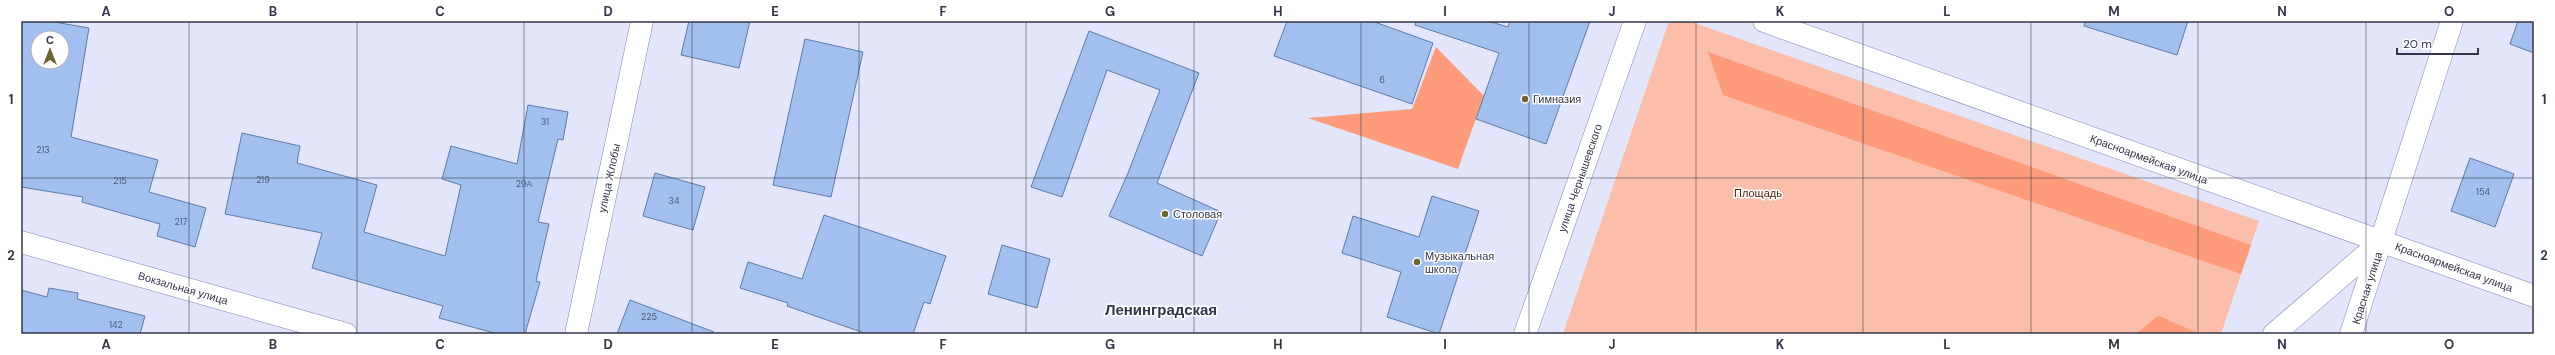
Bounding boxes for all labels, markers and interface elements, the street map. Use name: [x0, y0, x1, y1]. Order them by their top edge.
text: A: [101, 3, 111, 20]
text: B: [269, 3, 277, 20]
text: C: [435, 3, 445, 20]
text: D: [603, 3, 613, 20]
text: E: [771, 3, 779, 20]
text: F: [939, 3, 947, 20]
text: G: [1105, 3, 1115, 20]
text: H: [1273, 3, 1283, 20]
text: I: [1443, 3, 1447, 20]
text: J: [1608, 3, 1616, 20]
text: K: [1776, 3, 1785, 20]
text: L: [1943, 3, 1951, 20]
text: M: [2108, 3, 2120, 20]
text: N: [2277, 3, 2287, 20]
text: O: [2444, 3, 2454, 20]
north arrow: [30, 30, 70, 70]
scale bar: [2397, 30, 2478, 56]
text: С: [46, 33, 54, 47]
text: 20 m: [2403, 36, 2432, 52]
house number: 6: [1379, 74, 1385, 86]
text: 1: [9, 91, 13, 108]
text: 1: [2542, 91, 2546, 108]
place label: Гимназия: [1533, 92, 1581, 106]
marker: Гимназия: [1520, 94, 1530, 104]
house number: 31: [541, 116, 549, 128]
street label: улица Чернышевского: [1555, 122, 1605, 234]
street label: Красноармейская улица: [2088, 131, 2211, 187]
street label: улица Жлобы: [595, 142, 623, 214]
house number: 213: [36, 144, 50, 156]
house number: 219: [256, 174, 270, 186]
house number: 215: [113, 175, 127, 187]
house number: 29А: [516, 178, 532, 190]
park label: Площадь: [1734, 186, 1782, 200]
house number: 154: [2476, 186, 2490, 198]
house number: 34: [669, 195, 680, 207]
place label: Столовая: [1173, 207, 1222, 221]
marker: Столовая: [1160, 209, 1170, 219]
house number: 217: [175, 216, 188, 228]
street label: Красноармейская улица: [2393, 239, 2516, 295]
text: 2: [7, 247, 15, 264]
text: 2: [2540, 247, 2548, 264]
place label: Музыкальная школа: [1425, 249, 1494, 276]
street label: Красная улица: [2349, 249, 2386, 326]
marker: Музыкальная школа: [1412, 257, 1422, 267]
street label: Вокзальная улица: [136, 268, 230, 308]
district label: Ленинградская: [1105, 300, 1217, 320]
house number: 225: [641, 311, 657, 323]
house number: 142: [109, 319, 123, 331]
text: A: [101, 336, 111, 353]
text: B: [269, 336, 277, 353]
text: C: [435, 336, 445, 353]
text: D: [603, 336, 613, 353]
text: E: [771, 336, 779, 353]
text: F: [939, 336, 947, 353]
text: G: [1105, 336, 1115, 353]
text: H: [1273, 336, 1283, 353]
text: I: [1443, 336, 1447, 353]
text: J: [1608, 336, 1616, 353]
text: K: [1776, 336, 1785, 353]
text: L: [1943, 336, 1951, 353]
text: M: [2108, 336, 2120, 353]
text: N: [2277, 336, 2287, 353]
text: O: [2444, 336, 2454, 353]

